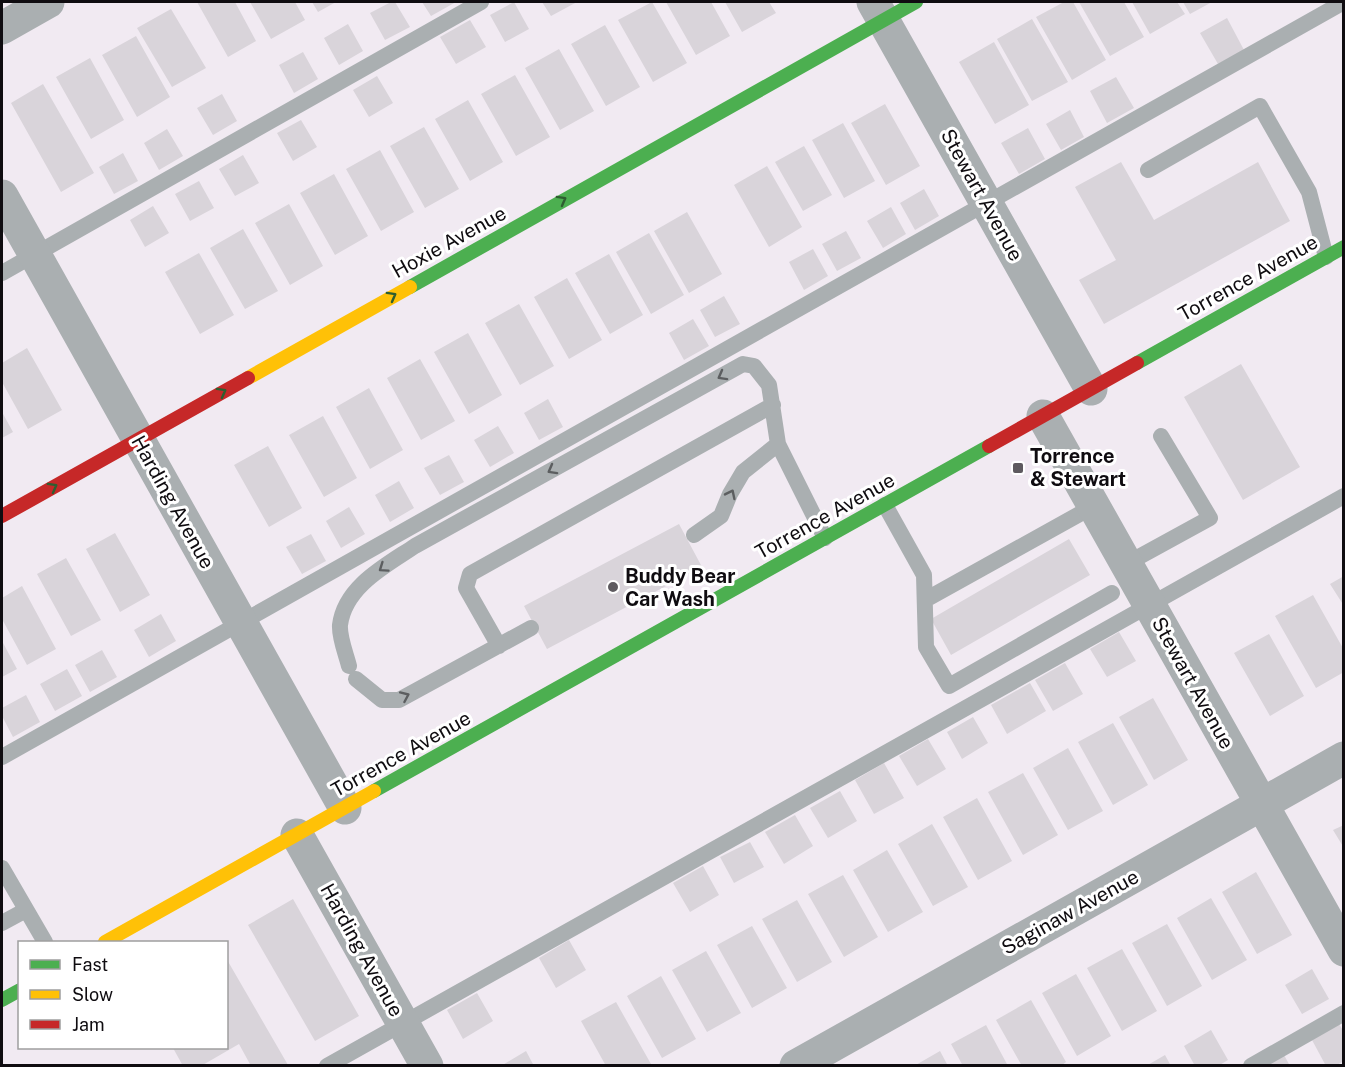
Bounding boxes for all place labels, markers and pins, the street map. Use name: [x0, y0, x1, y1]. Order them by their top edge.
place label: Torrence & Stewart: [1030, 444, 1126, 491]
marker: Torrence & Stewart: [1011, 461, 1025, 475]
place label: Buddy Bear Car Wash: [625, 564, 735, 611]
marker: Buddy Bear Car Wash: [606, 580, 620, 594]

